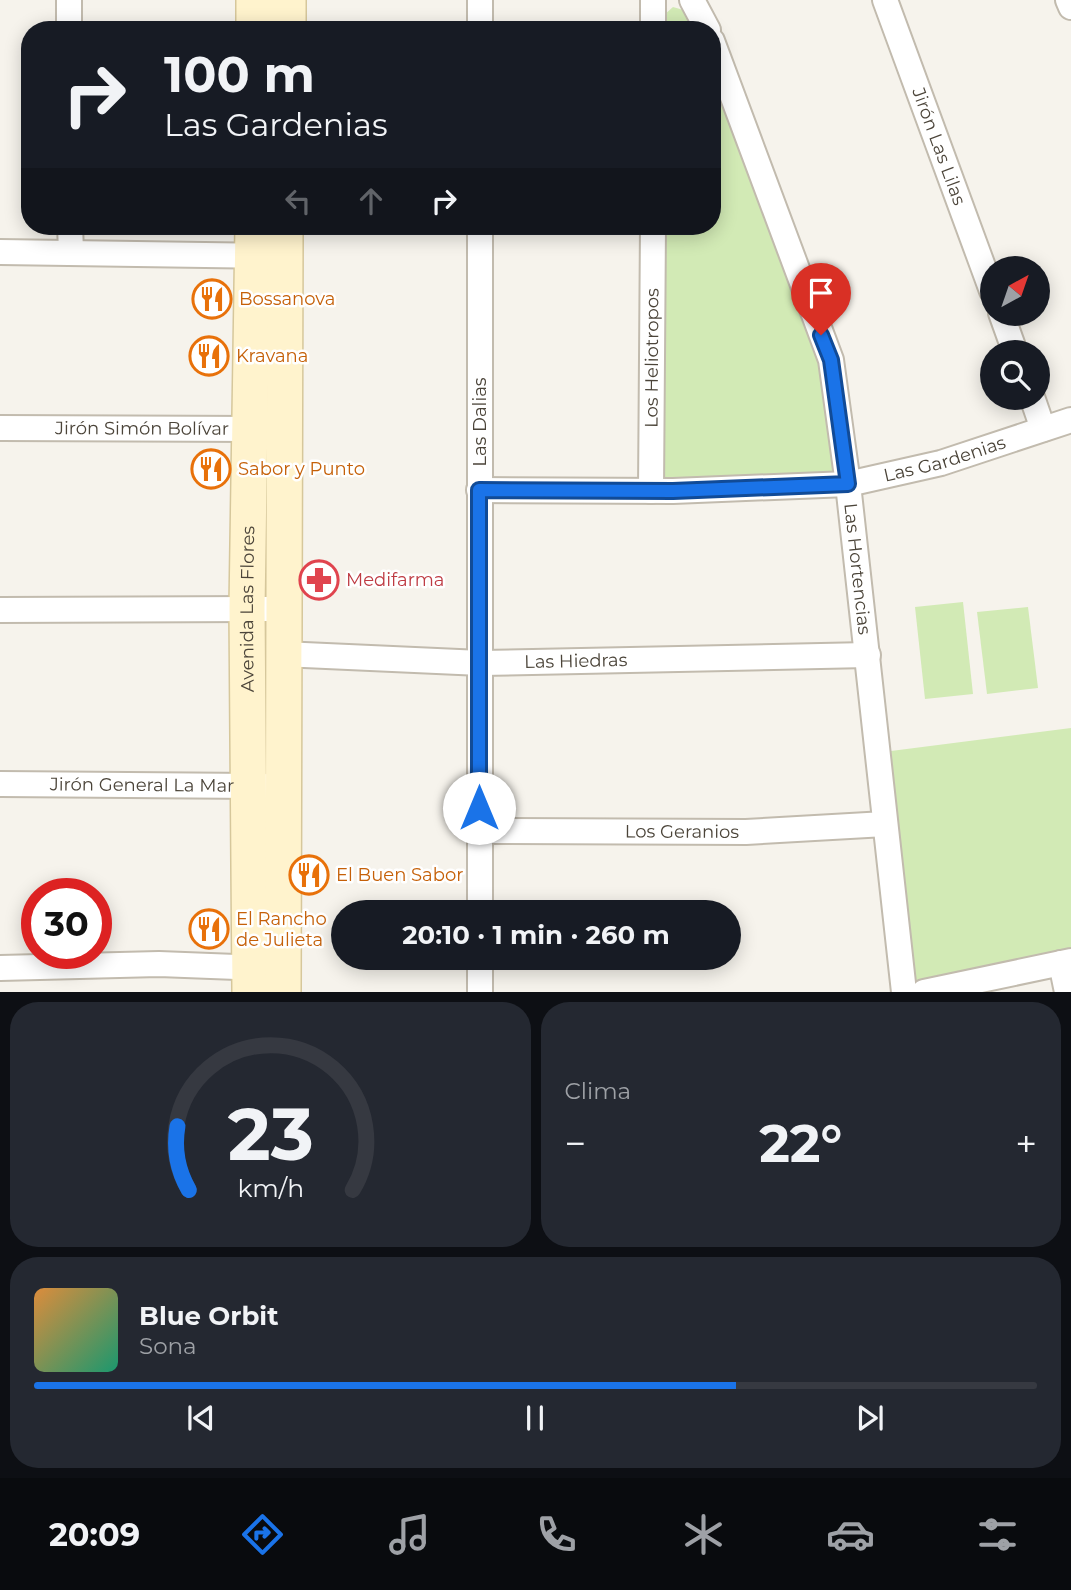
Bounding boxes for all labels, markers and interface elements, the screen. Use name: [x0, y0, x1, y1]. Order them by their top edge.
text: 100 m: [164, 45, 315, 104]
icon: right: [49, 49, 140, 140]
street label: Jirón Las Lilas: [907, 84, 971, 208]
text: Las Gardenias: [164, 105, 388, 144]
icon: left: [279, 182, 317, 220]
icon: ahead: [352, 182, 390, 220]
icon: right: [425, 182, 463, 220]
north arrow: [980, 256, 1050, 326]
map controls: [980, 256, 1050, 410]
pin: [791, 263, 851, 335]
icon: arrive: [802, 274, 840, 312]
restaurant icon: Bossanova: [191, 278, 233, 320]
place label: Bossanova: [239, 288, 335, 310]
street label: Los Heliotropos: [640, 288, 664, 428]
restaurant icon: Kravana: [188, 335, 230, 377]
button: search: [980, 340, 1050, 410]
place label: Kravana: [236, 345, 308, 367]
street label: Las Dalias: [469, 377, 491, 467]
street label: Jirón Simón Bolívar: [54, 417, 229, 440]
street label: Las Gardenias: [882, 431, 1009, 487]
restaurant icon: Sabor y Punto: [190, 448, 232, 490]
place label: Sabor y Punto: [238, 458, 365, 480]
street label: Las Hortencias: [839, 502, 876, 636]
street label: Avenida Las Flores: [236, 525, 259, 692]
pharmacy icon: Medifarma: [298, 559, 340, 601]
place label: Medifarma: [346, 569, 444, 591]
street label: Las Hiedras: [524, 649, 628, 673]
position arrow: [442, 771, 516, 845]
street label: Jirón General La Mar: [49, 773, 234, 797]
street label: Los Geranios: [625, 821, 739, 843]
restaurant icon: El Buen Sabor: [288, 854, 330, 896]
place label: El Buen Sabor: [336, 864, 463, 886]
speed limit sign: 30: [21, 878, 112, 969]
restaurant icon: El Rancho de Julieta: [188, 908, 230, 950]
place label: El Rancho de Julieta: [236, 908, 327, 951]
text: 20:10 · 1 min · 260 m: [402, 919, 670, 951]
text: Clima: [565, 1077, 631, 1105]
text: 23: [227, 1091, 313, 1179]
text: 22°: [759, 1112, 842, 1175]
text: −: [565, 1120, 586, 1167]
text: +: [1015, 1120, 1037, 1167]
text: km/h: [237, 1173, 304, 1203]
text: Blue Orbit: [139, 1300, 278, 1332]
text: Sona: [139, 1332, 197, 1360]
icon: previous: [182, 1399, 220, 1437]
icon: pause: [516, 1399, 554, 1437]
icon: next: [851, 1399, 889, 1437]
icon: directions: [238, 1510, 287, 1559]
icon: music: [385, 1510, 434, 1559]
icon: phone: [532, 1510, 581, 1559]
icon: climate: [679, 1510, 728, 1559]
icon: car: [826, 1510, 875, 1559]
icon: filters: [973, 1510, 1022, 1559]
text: 20:09: [49, 1515, 140, 1554]

